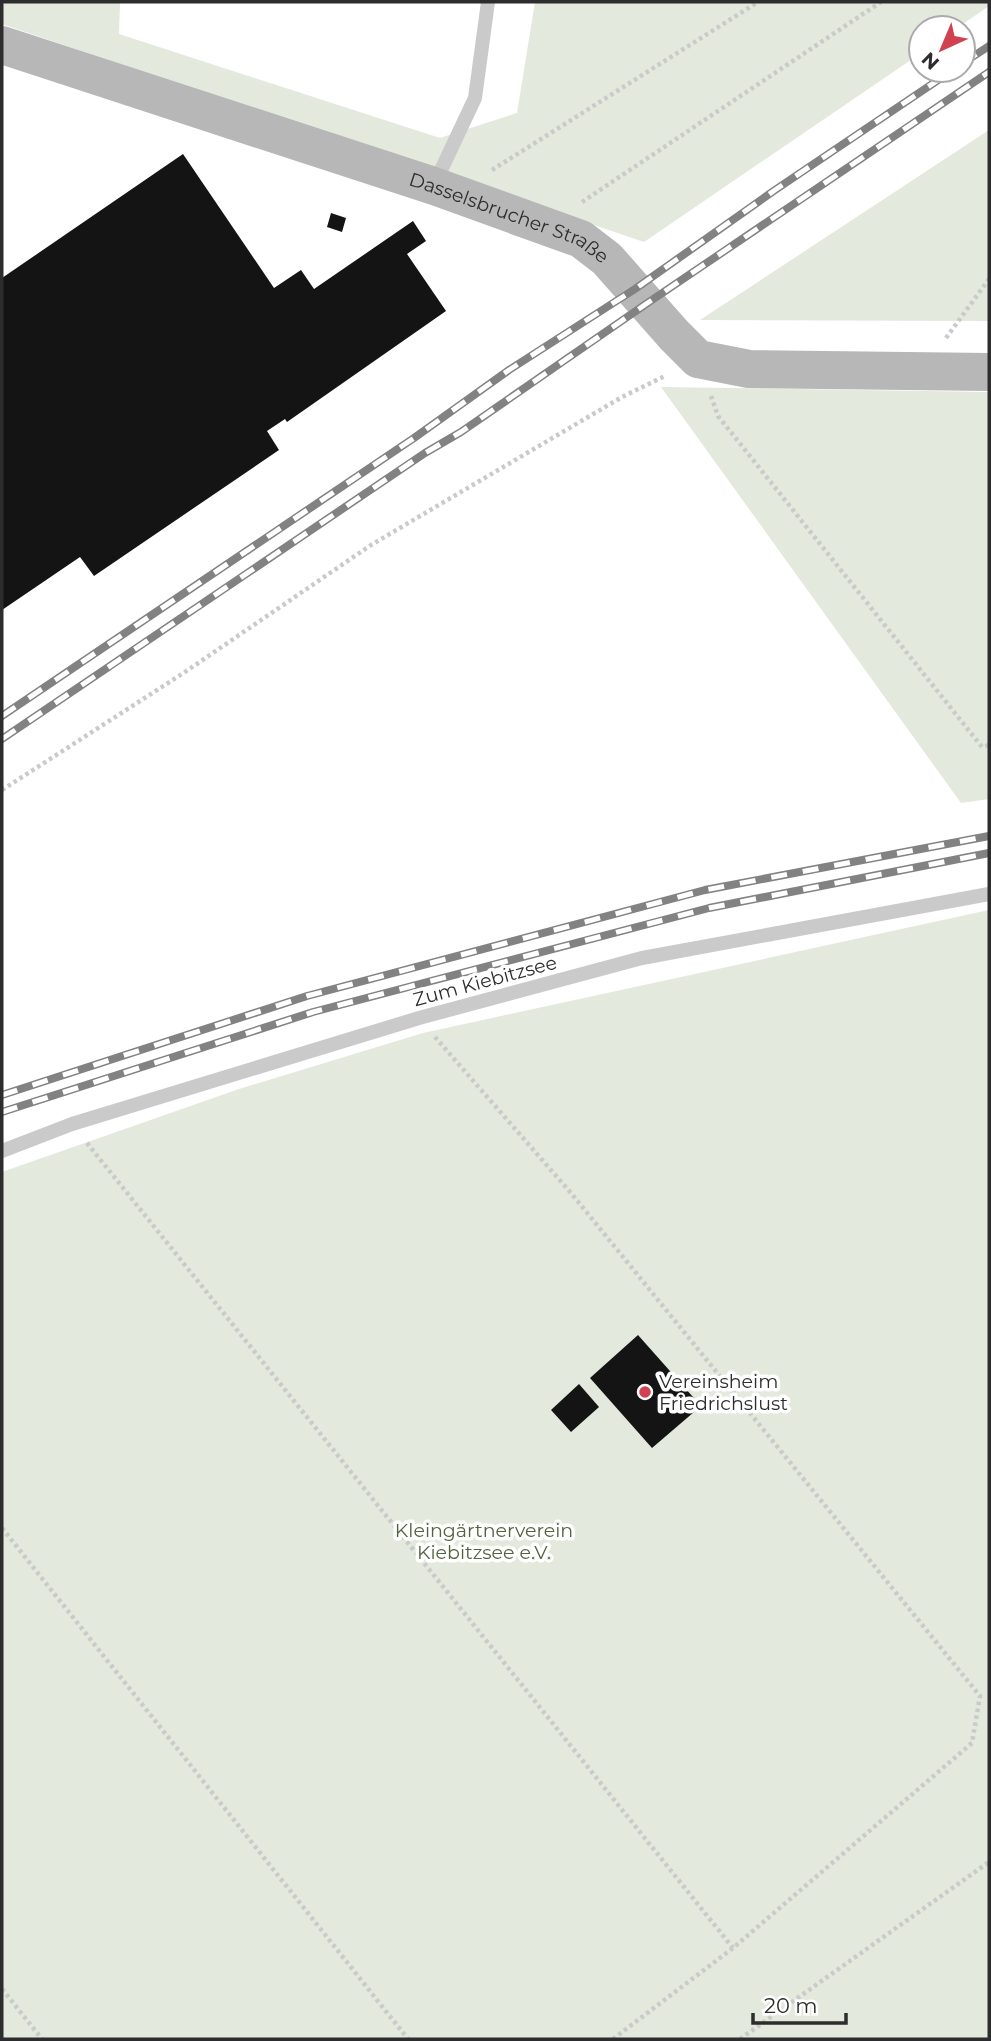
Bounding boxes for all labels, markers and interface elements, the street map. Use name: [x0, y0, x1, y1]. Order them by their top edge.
north arrow: [907, 14, 977, 84]
text: N: [917, 47, 944, 74]
street label: Dasselsbrucher Straße: [406, 167, 614, 268]
street label: Zum Kiebitzsee: [411, 951, 559, 1011]
place label: Vereinsheim Friedrichslust: [659, 1370, 788, 1415]
marker: Vereinsheim Friedrichslust: [637, 1384, 653, 1400]
park label: Kleingärtnerverein Kiebitzsee e.V.: [395, 1519, 573, 1564]
scale bar: [753, 1982, 846, 2026]
text: 20 m: [764, 1993, 818, 2018]

